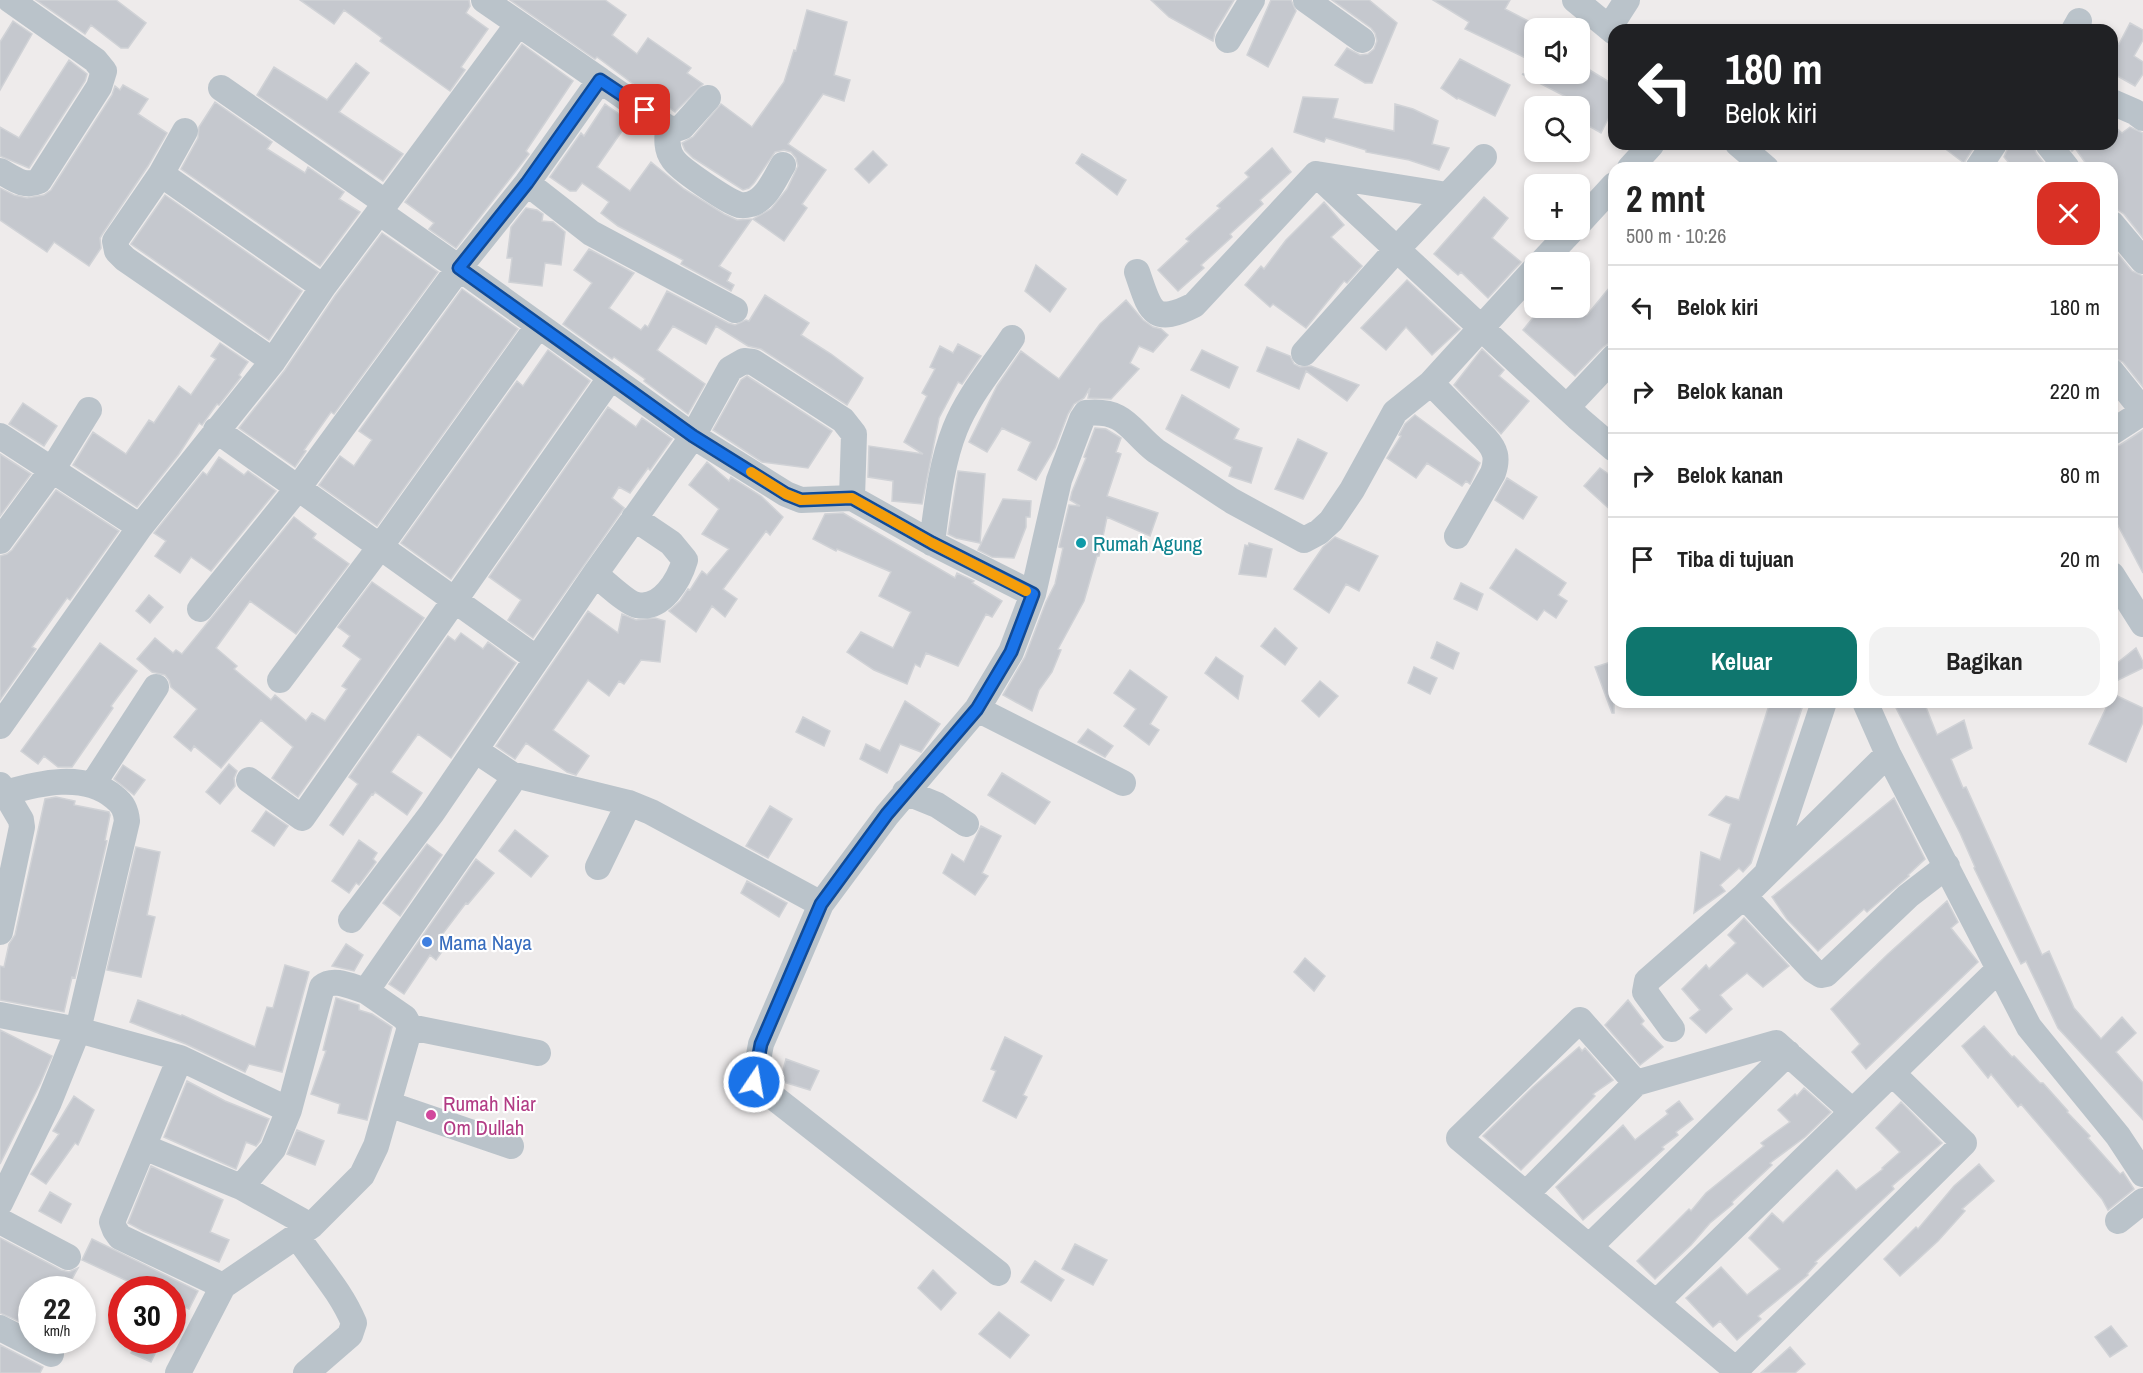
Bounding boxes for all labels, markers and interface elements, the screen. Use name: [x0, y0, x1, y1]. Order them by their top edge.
map controls: [1524, 18, 1590, 318]
button: sound: [1524, 18, 1590, 84]
text: 180 m: [1725, 41, 1823, 97]
icon: left: [1626, 48, 1704, 126]
pin: [619, 84, 670, 135]
icon: arrive: [628, 93, 661, 126]
text: Belok kiri: [1725, 95, 1817, 131]
button: search: [1524, 96, 1590, 162]
button: +: [1524, 174, 1590, 240]
text: 2 mnt: [1626, 175, 1705, 223]
button: close: [2037, 182, 2100, 245]
text: 500 m · 10:26: [1626, 222, 1726, 249]
button: −: [1524, 252, 1590, 318]
icon: left: [1626, 291, 1659, 324]
text: Belok kiri: [1677, 292, 1758, 322]
text: 180 m: [2050, 292, 2100, 322]
icon: right: [1626, 375, 1659, 408]
text: Belok kanan: [1677, 376, 1783, 406]
text: 220 m: [2050, 376, 2100, 406]
icon: right: [1626, 459, 1659, 492]
text: Belok kanan: [1677, 460, 1783, 490]
text: 80 m: [2060, 460, 2100, 490]
place label: Rumah Agung: [1093, 529, 1203, 558]
marker: Rumah Agung: [1074, 536, 1088, 550]
icon: arrive: [1626, 543, 1659, 576]
text: Tiba di tujuan: [1677, 544, 1794, 574]
text: 20 m: [2060, 544, 2100, 574]
button: Keluar: [1626, 627, 1857, 696]
button: Bagikan: [1869, 627, 2100, 696]
place label: Mama Naya: [439, 928, 532, 957]
marker: Mama Naya: [420, 935, 434, 949]
position arrow: [722, 1050, 786, 1114]
place label: Rumah Niar Om Dullah: [443, 1089, 536, 1142]
marker: Rumah Niar Om Dullah: [424, 1108, 438, 1122]
speed limit sign: 30: [108, 1276, 186, 1354]
text: 22: [43, 1288, 71, 1328]
text: km/h: [44, 1320, 70, 1341]

